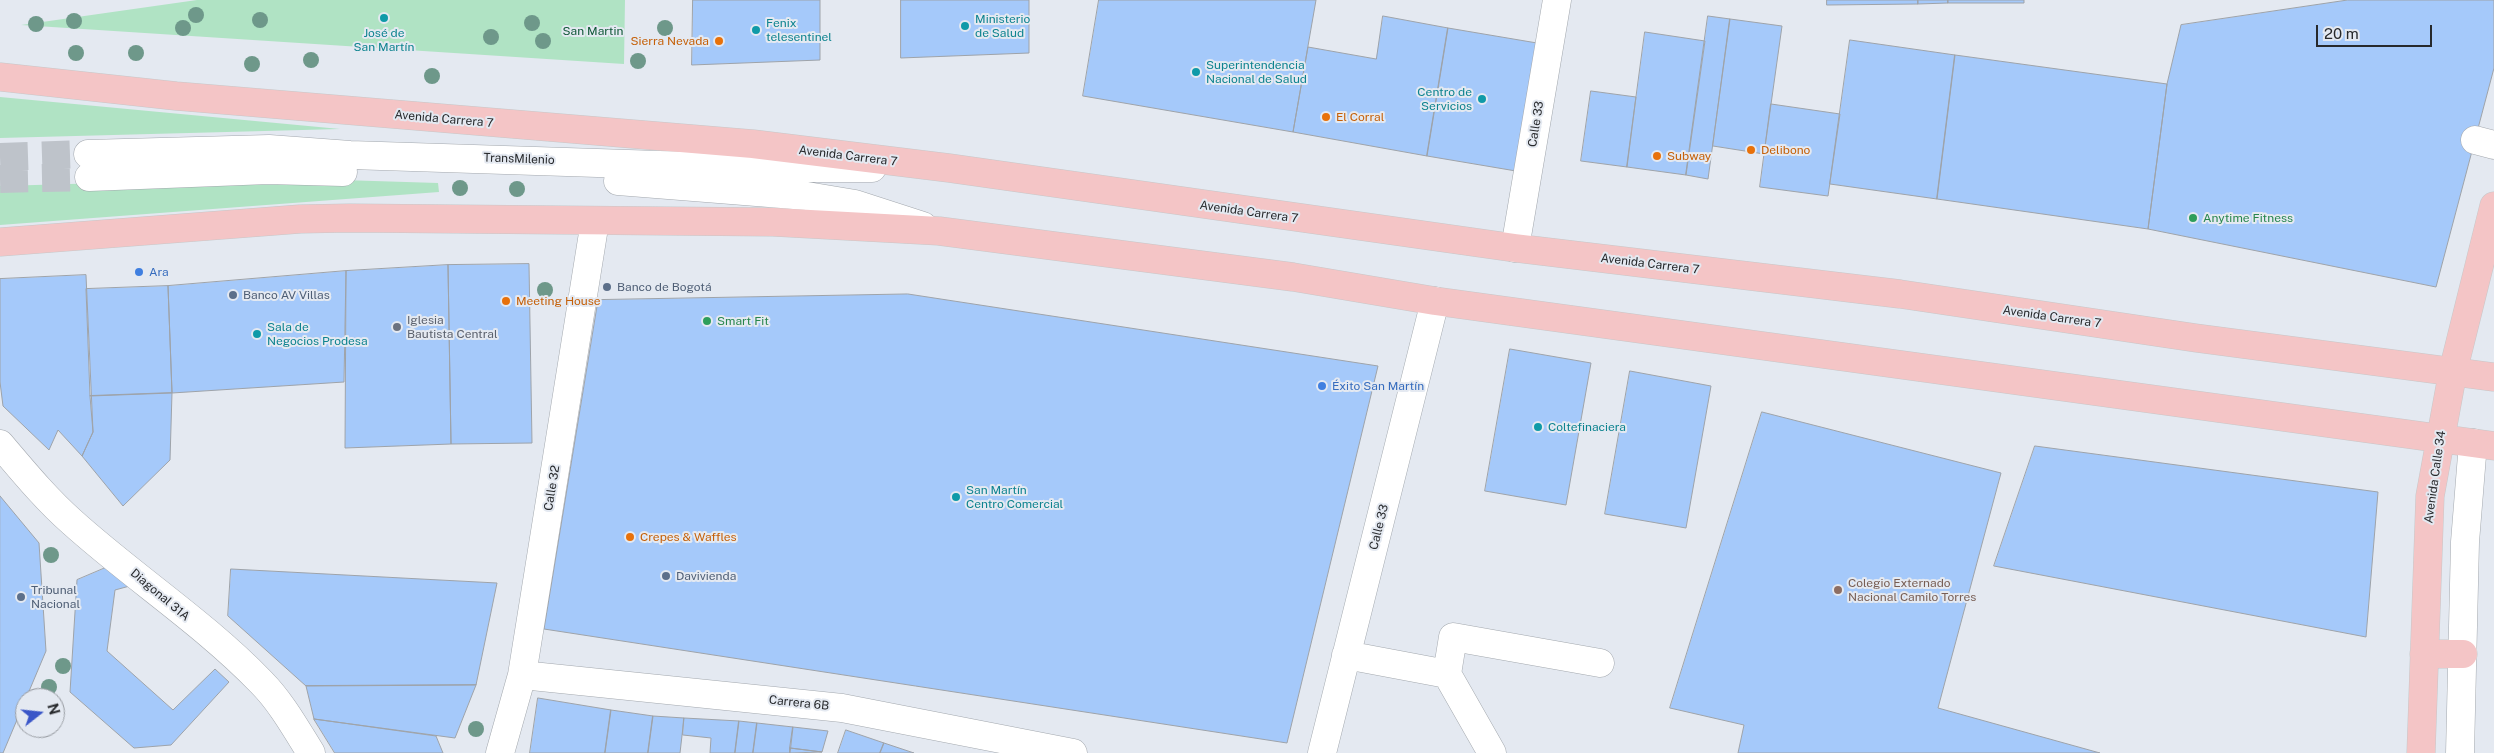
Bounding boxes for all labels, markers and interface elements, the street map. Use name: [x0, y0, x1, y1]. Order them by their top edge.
marker: José de San Martín: [378, 12, 390, 24]
place label: Ministerio de Salud: [975, 12, 1030, 40]
scale bar: [2319, 15, 2435, 47]
place label: Fenix telesentinel: [766, 16, 832, 44]
marker: Ministerio de Salud: [959, 20, 971, 32]
park label: San Martin: [563, 24, 623, 38]
marker: Fenix telesentinel: [750, 24, 762, 36]
text: 20 m: [2324, 25, 2359, 42]
place label: José de San Martín: [354, 26, 414, 54]
place label: Sierra Nevada: [630, 34, 709, 48]
marker: Sierra Nevada: [713, 35, 725, 47]
place label: Superintendencia Nacional de Salud: [1206, 58, 1307, 86]
marker: Superintendencia Nacional de Salud: [1190, 66, 1202, 78]
place label: Centro de Servicios: [1417, 85, 1472, 113]
marker: Centro de Servicios: [1476, 93, 1488, 105]
street label: Calle 33: [1525, 100, 1547, 148]
street label: Avenida Carrera 7: [394, 108, 494, 130]
place label: El Corral: [1336, 110, 1384, 124]
marker: El Corral: [1320, 111, 1332, 123]
street label: Avenida Carrera 7: [798, 143, 898, 169]
place label: Delibono: [1761, 143, 1810, 157]
marker: Delibono: [1745, 144, 1757, 156]
place label: Subway: [1667, 149, 1711, 163]
marker: Subway: [1651, 150, 1663, 162]
street label: TransMilenio: [483, 151, 555, 167]
street label: Avenida Carrera 7: [1199, 198, 1299, 226]
place label: Anytime Fitness: [2203, 211, 2293, 225]
marker: Anytime Fitness: [2187, 212, 2199, 224]
street label: Avenida Carrera 7: [1600, 251, 1700, 277]
place label: Ara: [149, 265, 169, 279]
marker: Ara: [133, 266, 145, 278]
place label: Banco de Bogotá: [617, 280, 712, 294]
marker: Banco de Bogotá: [601, 281, 613, 293]
place label: Banco AV Villas: [243, 288, 330, 302]
marker: Banco AV Villas: [227, 289, 239, 301]
place label: Meeting House: [516, 294, 601, 308]
marker: Meeting House: [500, 295, 512, 307]
street label: Avenida Carrera 7: [2002, 303, 2102, 331]
place label: Iglesia Bautista Central: [407, 313, 498, 341]
place label: Smart Fit: [717, 314, 769, 328]
marker: Smart Fit: [701, 315, 713, 327]
place label: Sala de Negocios Prodesa: [267, 320, 368, 348]
marker: Iglesia Bautista Central: [391, 321, 403, 333]
marker: Sala de Negocios Prodesa: [251, 328, 263, 340]
place label: Éxito San Martín: [1332, 379, 1424, 393]
marker: Éxito San Martín: [1316, 380, 1328, 392]
place label: Coltefinaciera: [1548, 420, 1626, 434]
marker: Coltefinaciera: [1532, 421, 1544, 433]
street label: Avenida Calle 34: [2421, 430, 2449, 524]
street label: Calle 32: [541, 464, 563, 512]
place label: San Martín Centro Comercial: [966, 483, 1063, 511]
marker: San Martín Centro Comercial: [950, 491, 962, 503]
street label: Calle 33: [1366, 503, 1392, 551]
place label: Crepes & Waffles: [640, 530, 737, 544]
marker: Crepes & Waffles: [624, 531, 636, 543]
street label: Diagonal 31A: [127, 566, 193, 624]
place label: Davivienda: [676, 569, 736, 583]
marker: Davivienda: [660, 570, 672, 582]
place label: Colegio Externado Nacional Camilo Torres: [1848, 576, 1976, 604]
place label: Tribunal Nacional: [31, 583, 80, 611]
marker: Colegio Externado Nacional Camilo Torres: [1832, 584, 1844, 596]
marker: Tribunal Nacional: [15, 591, 27, 603]
north arrow: [15, 688, 65, 738]
street label: Carrera 6B: [768, 693, 830, 713]
text: N: [44, 702, 63, 717]

